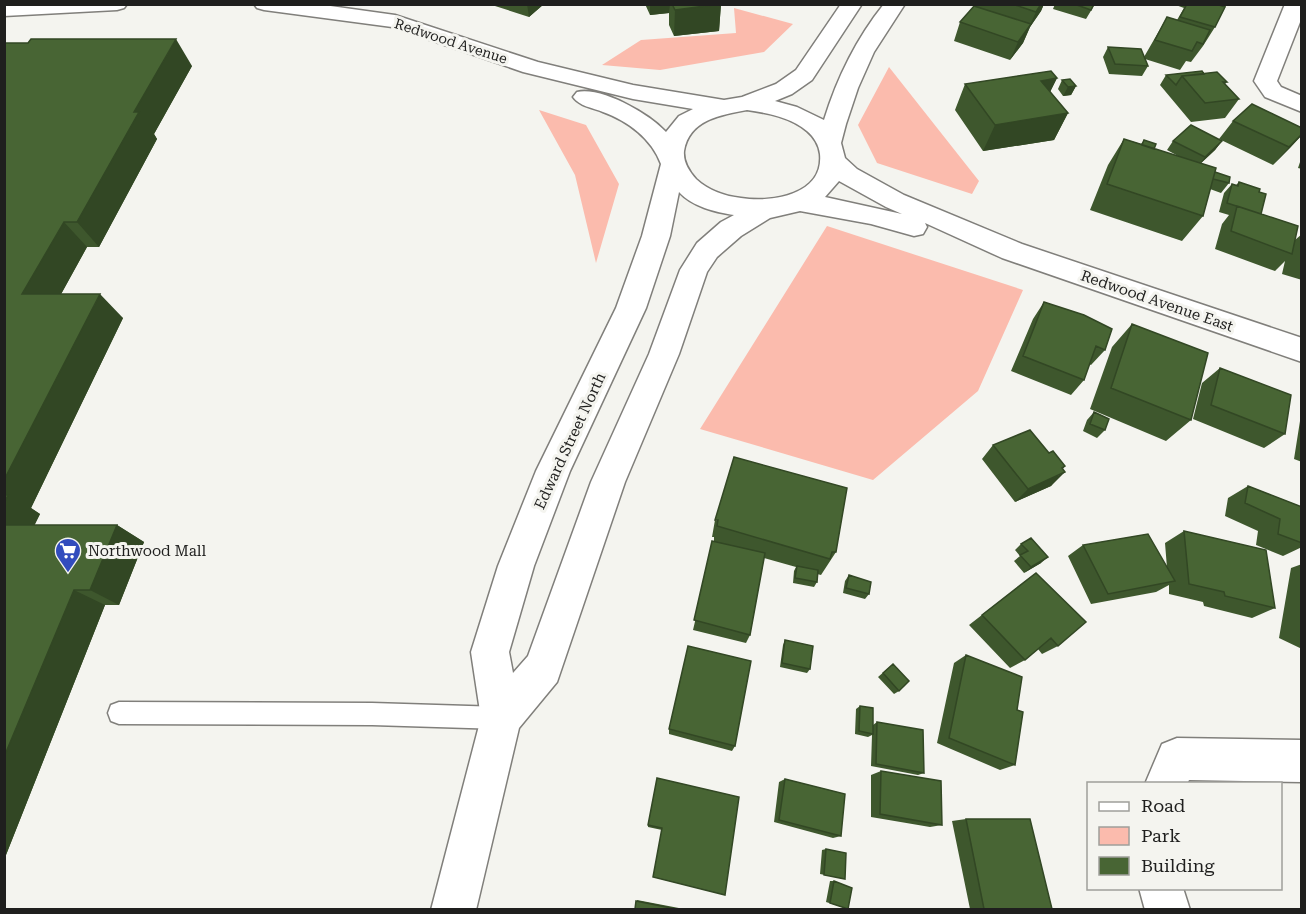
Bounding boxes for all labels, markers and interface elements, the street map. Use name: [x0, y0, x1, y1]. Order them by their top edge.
street label: Redwood Avenue: [393, 15, 510, 67]
street label: Redwood Avenue East: [1078, 266, 1236, 336]
street label: Edward Street North: [530, 370, 610, 512]
supermarket icon: Northwood Mall: [53, 536, 83, 574]
place label: Northwood Mall: [88, 542, 206, 560]
legend: [1087, 782, 1282, 890]
text: Road: [1141, 795, 1186, 816]
text: Park: [1141, 825, 1181, 846]
text: Building: [1141, 855, 1215, 876]

